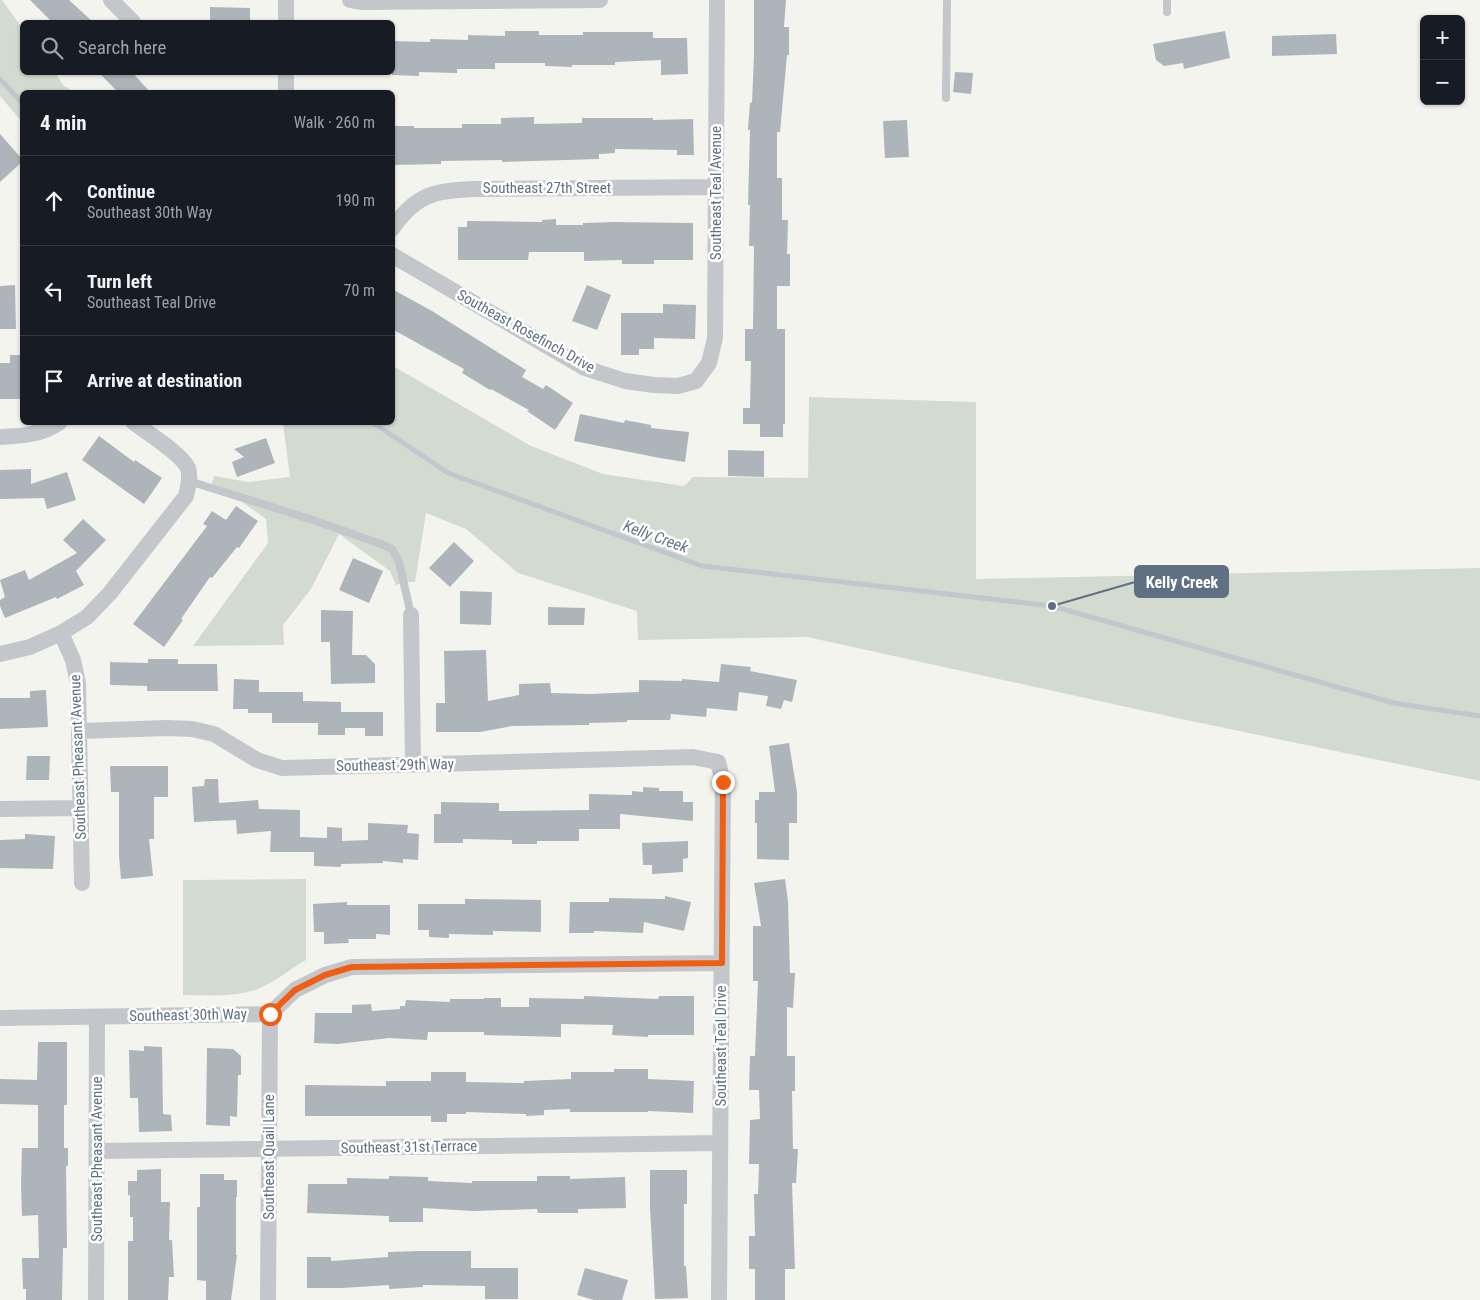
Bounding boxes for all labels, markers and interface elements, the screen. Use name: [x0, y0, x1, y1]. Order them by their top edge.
map controls: [1420, 15, 1465, 105]
button: +: [1420, 15, 1465, 60]
search box: [20, 20, 395, 75]
icon: search: [38, 34, 66, 62]
text: Search here: [78, 36, 166, 59]
button: −: [1420, 60, 1465, 105]
text: 4 min: [40, 111, 87, 135]
text: Walk · 260 m: [294, 113, 375, 132]
street label: Southeast Teal Avenue: [707, 126, 725, 260]
street label: Southeast 27th Street: [483, 179, 611, 197]
text: Continue: [87, 180, 155, 203]
icon: ahead: [40, 187, 68, 215]
text: 190 m: [336, 191, 375, 210]
text: Southeast 30th Way: [87, 203, 212, 222]
text: Turn left: [87, 270, 152, 293]
icon: left: [40, 277, 68, 305]
text: 70 m: [343, 281, 375, 300]
street label: Southeast Rosefinch Drive: [454, 286, 598, 376]
text: Southeast Teal Drive: [87, 293, 216, 312]
icon: arrive: [40, 367, 68, 395]
text: Arrive at destination: [87, 369, 242, 392]
water label: Kelly Creek: [621, 516, 692, 557]
callout: Kelly Creek: [1135, 566, 1228, 597]
text: Kelly Creek: [1146, 573, 1219, 592]
street label: Southeast Pheasant Avenue: [66, 674, 90, 840]
street label: Southeast 29th Way: [336, 755, 454, 775]
route end: [712, 771, 735, 794]
street label: Southeast Teal Drive: [712, 986, 730, 1107]
route start: [259, 1003, 282, 1026]
street label: Southeast 30th Way: [129, 1005, 247, 1025]
street label: Southeast Pheasant Avenue: [88, 1076, 106, 1242]
street label: Southeast Quail Lane: [260, 1094, 278, 1220]
street label: Southeast 31st Terrace: [341, 1137, 477, 1157]

